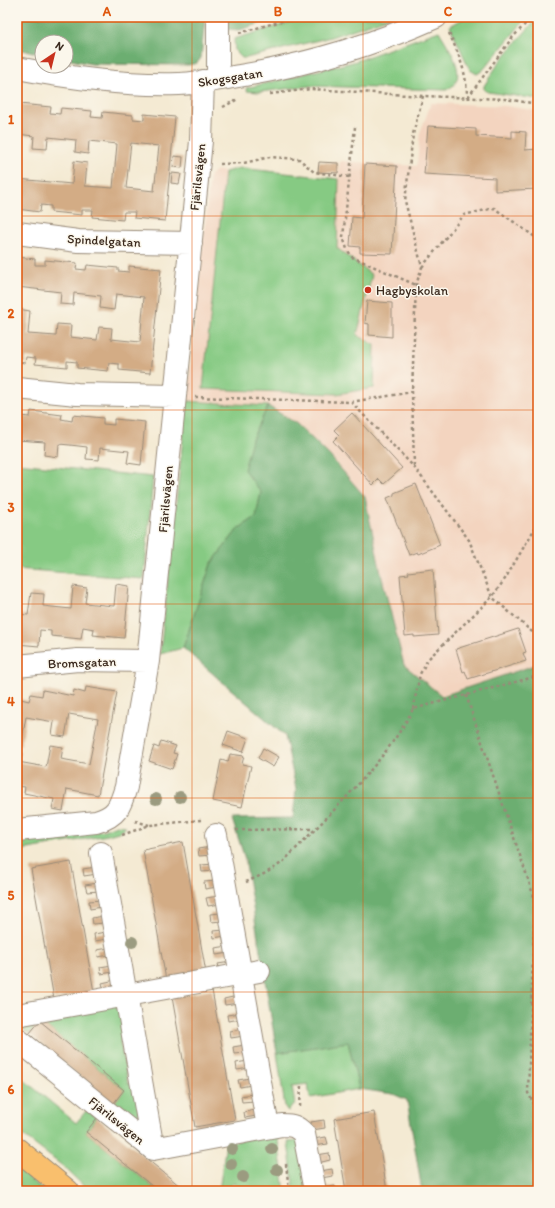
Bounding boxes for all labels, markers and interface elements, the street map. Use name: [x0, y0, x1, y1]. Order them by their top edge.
text: A: [102, 4, 112, 19]
text: B: [274, 4, 283, 19]
text: C: [444, 4, 453, 19]
north arrow: [34, 34, 74, 74]
text: N: [53, 39, 66, 54]
street label: Skogsgatan: [197, 65, 264, 90]
text: 1: [8, 112, 14, 127]
street label: Fjärilsvägen: [187, 142, 209, 211]
street label: Spindelgatan: [67, 231, 142, 250]
place label: Hagbyskolan: [376, 283, 449, 298]
marker: Hagbyskolan: [363, 285, 373, 295]
text: 2: [8, 306, 15, 321]
street label: Fjärilsvägen: [155, 464, 176, 533]
text: 3: [7, 500, 15, 515]
street label: Bromsgatan: [47, 654, 117, 671]
text: 4: [7, 694, 15, 709]
text: 5: [8, 888, 15, 903]
text: 6: [8, 1082, 15, 1097]
street label: Fjärilsvägen: [86, 1093, 148, 1148]

